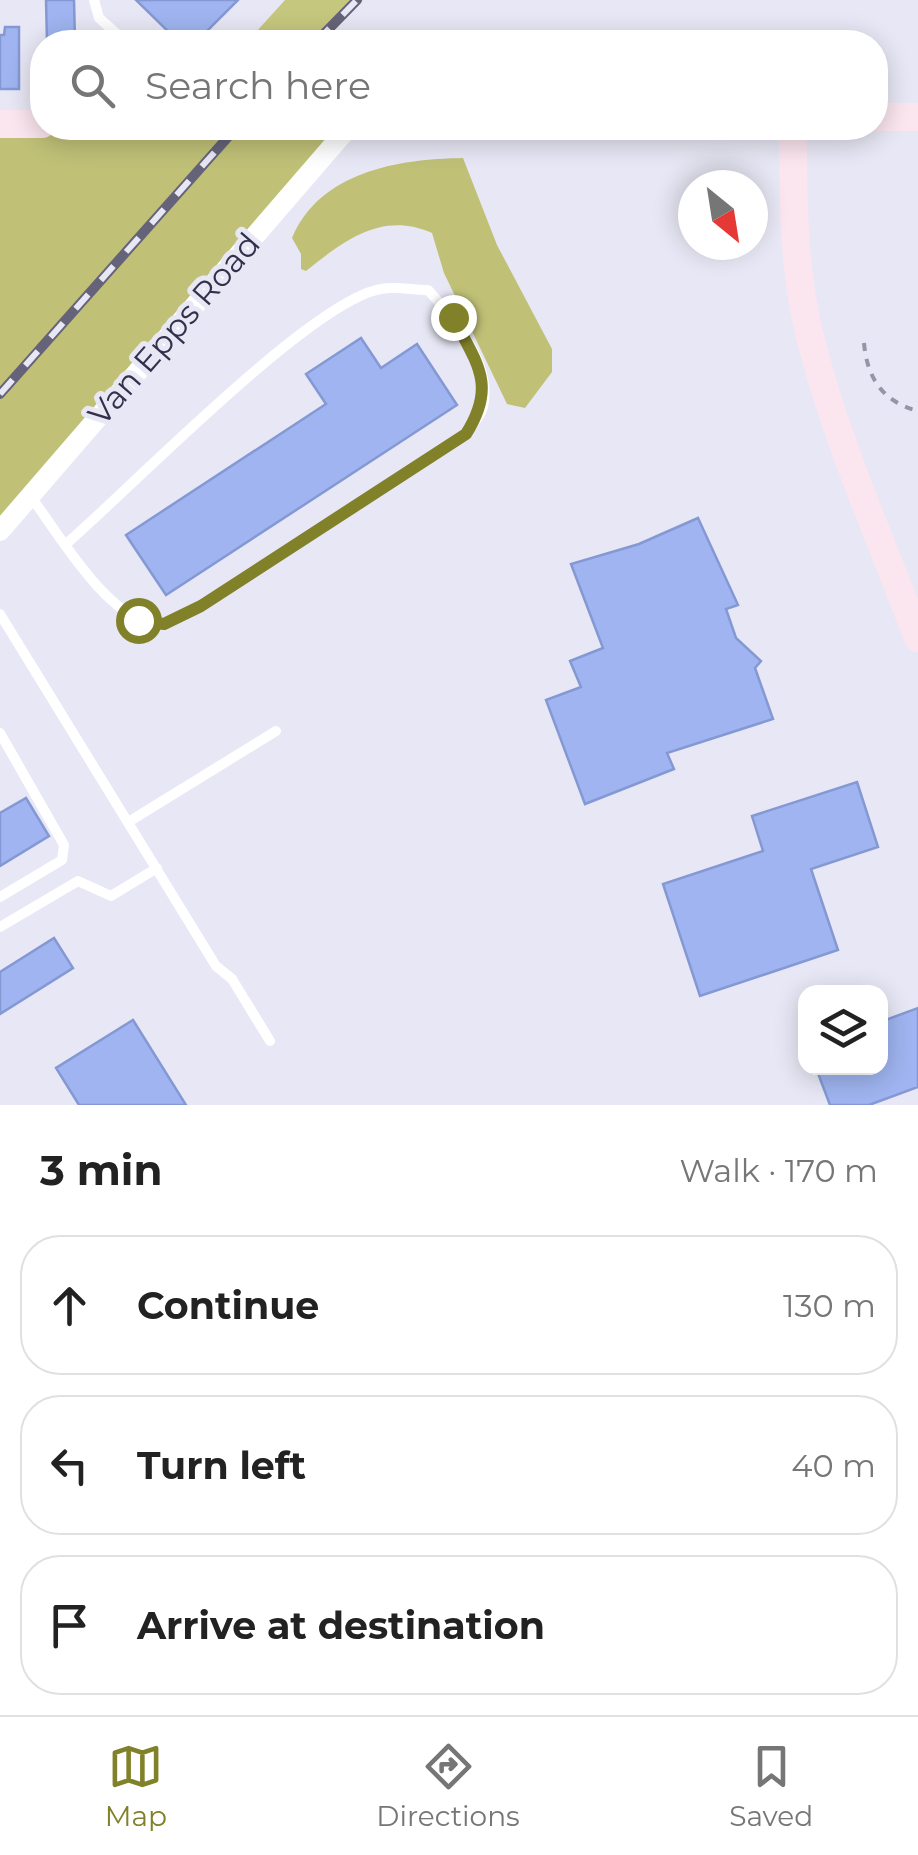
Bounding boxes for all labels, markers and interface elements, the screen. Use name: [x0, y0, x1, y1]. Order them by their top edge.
search box: [30, 30, 888, 140]
icon: search: [65, 58, 120, 113]
text: Search here: [145, 62, 371, 109]
north arrow: [678, 170, 768, 260]
street label: Van Epps Road: [80, 225, 268, 433]
route end: [431, 295, 477, 341]
route start: [116, 598, 162, 644]
map controls: [798, 985, 888, 1075]
button: layers: [798, 985, 888, 1075]
text: 3 min: [40, 1144, 162, 1196]
text: Walk · 170 m: [679, 1151, 878, 1190]
icon: ahead: [42, 1278, 97, 1333]
text: Continue: [137, 1282, 319, 1329]
text: 130 m: [783, 1286, 876, 1325]
icon: left: [42, 1438, 97, 1493]
text: Turn left: [137, 1442, 306, 1489]
text: 40 m: [791, 1446, 876, 1485]
icon: arrive: [42, 1598, 97, 1653]
text: Arrive at destination: [137, 1602, 545, 1649]
tab: Map: [105, 1739, 167, 1833]
tab: Directions: [376, 1739, 520, 1833]
tab: Saved: [729, 1739, 813, 1833]

